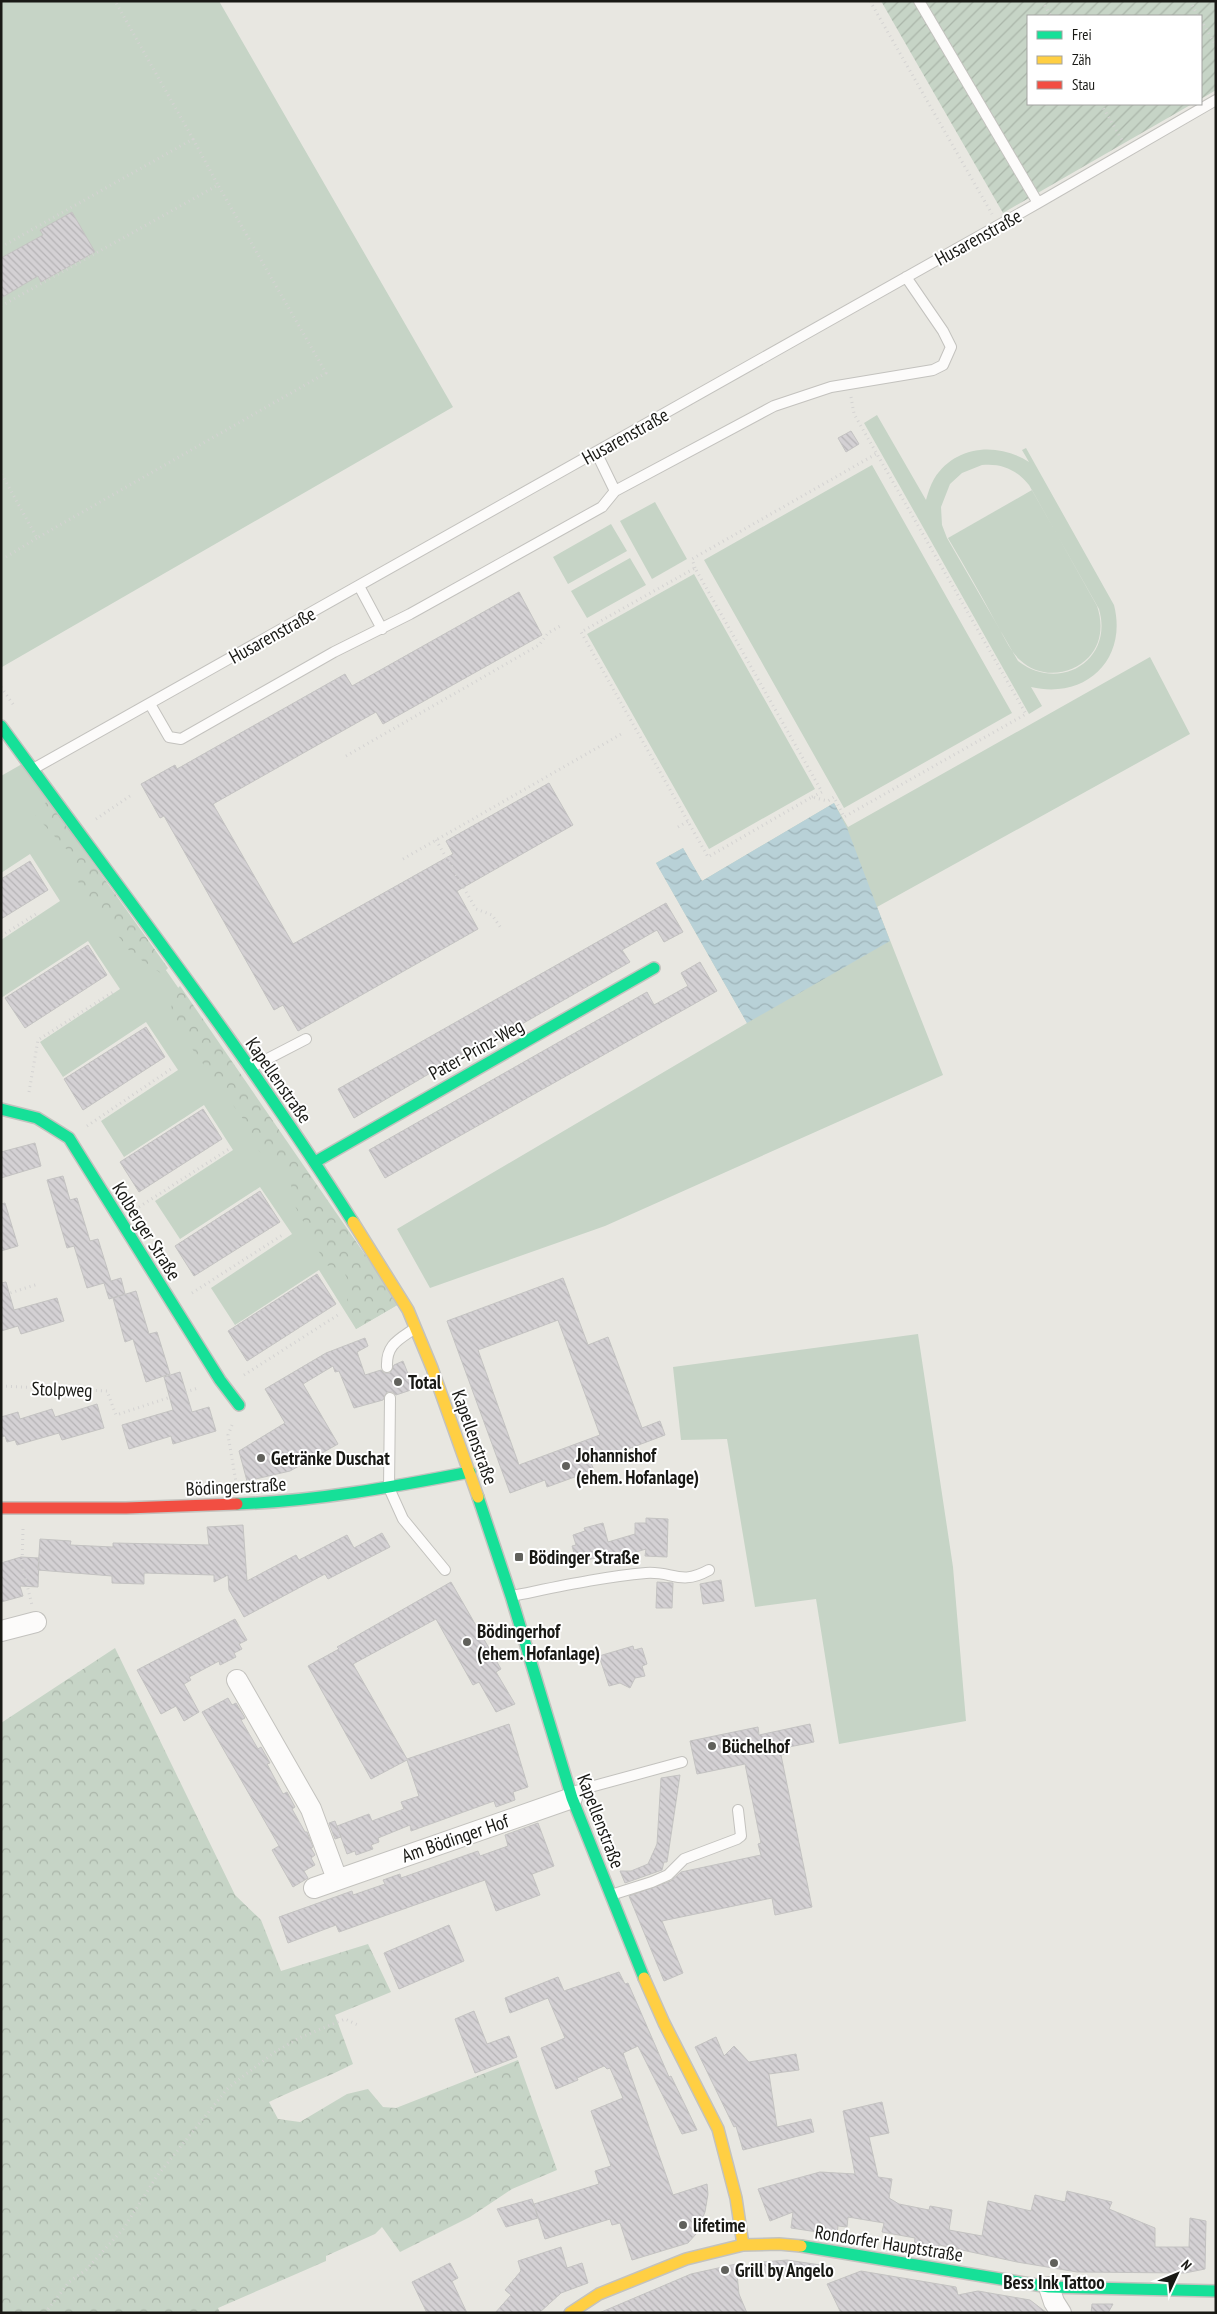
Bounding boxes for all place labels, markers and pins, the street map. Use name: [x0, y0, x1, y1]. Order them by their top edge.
place label: Total: [408, 1370, 442, 1394]
marker: Total: [392, 1376, 404, 1388]
place label: Johannishof (ehem. Hofanlage): [575, 1443, 699, 1489]
place label: Getränke Duschat: [271, 1446, 390, 1470]
marker: Getränke Duschat: [255, 1452, 267, 1464]
marker: Johannishof (ehem. Hofanlage): [560, 1460, 572, 1472]
place label: Bödinger Straße: [529, 1545, 640, 1569]
marker: Bödinger Straße: [513, 1551, 525, 1563]
place label: Bödingerhof (ehem. Hofanlage): [477, 1619, 600, 1665]
marker: Bödingerhof (ehem. Hofanlage): [461, 1636, 473, 1648]
place label: Büchelhof: [722, 1734, 791, 1758]
marker: Büchelhof: [706, 1740, 718, 1752]
place label: lifetime: [693, 2213, 746, 2237]
marker: lifetime: [677, 2219, 689, 2231]
marker: Bess Ink Tattoo: [1048, 2257, 1060, 2269]
place label: Grill by Angelo: [735, 2258, 834, 2282]
marker: Grill by Angelo: [719, 2264, 731, 2276]
place label: Bess Ink Tattoo: [1003, 2270, 1105, 2294]

